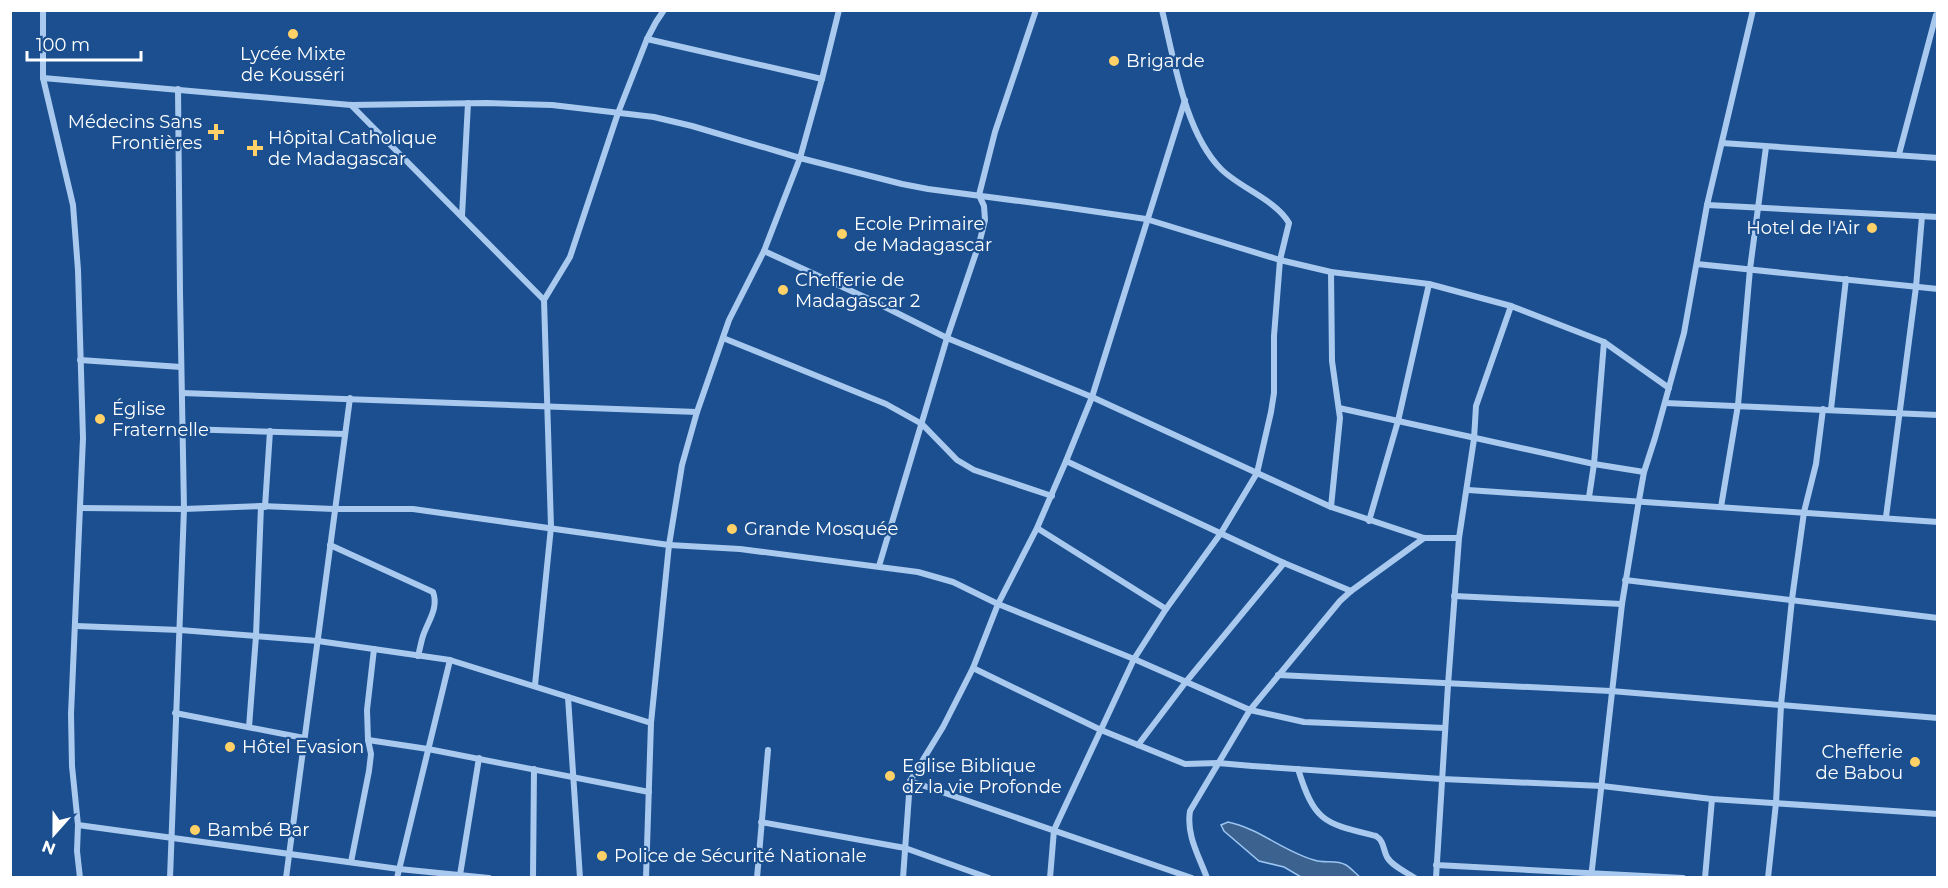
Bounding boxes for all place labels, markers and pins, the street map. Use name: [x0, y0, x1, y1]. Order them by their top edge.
marker: Lycée Mixte de Kousséri: [286, 27, 300, 41]
place label: Lycée Mixte de Kousséri: [240, 43, 346, 86]
place label: Brigarde: [1126, 50, 1205, 72]
marker: Brigarde: [1107, 54, 1121, 68]
place label: Médecins Sans Frontières: [68, 111, 202, 154]
marker: Médecins Sans Frontières: [207, 123, 225, 141]
place label: Hôpital Catholique de Madagascar: [268, 127, 437, 170]
marker: Hôpital Catholique de Madagascar: [246, 139, 264, 157]
place label: Ecole Primaire de Madagascar: [854, 213, 992, 256]
place label: Hotel de l'Air: [1746, 217, 1860, 239]
marker: Hotel de l'Air: [1865, 221, 1879, 235]
marker: Ecole Primaire de Madagascar: [835, 227, 849, 241]
place label: Chefferie de Madagascar 2: [795, 269, 920, 312]
marker: Chefferie de Madagascar 2: [776, 283, 790, 297]
place label: Église Fraternelle: [112, 398, 209, 441]
marker: Église Fraternelle: [93, 412, 107, 426]
place label: Grande Mosquée: [744, 518, 898, 540]
marker: Grande Mosquée: [725, 522, 739, 536]
place label: Hôtel Evasion: [242, 736, 364, 758]
marker: Hôtel Evasion: [223, 740, 237, 754]
place label: Chefferie de Babou: [1815, 741, 1903, 784]
place label: Eglise Biblique dz la vie Profonde: [902, 755, 1062, 798]
marker: Chefferie de Babou: [1908, 755, 1922, 769]
marker: Eglise Biblique dz la vie Profonde: [883, 769, 897, 783]
place label: Bambé Bar: [207, 819, 310, 841]
marker: Bambé Bar: [188, 823, 202, 837]
place label: Police de Sécurité Nationale: [614, 845, 867, 867]
marker: Police de Sécurité Nationale: [595, 849, 609, 863]

